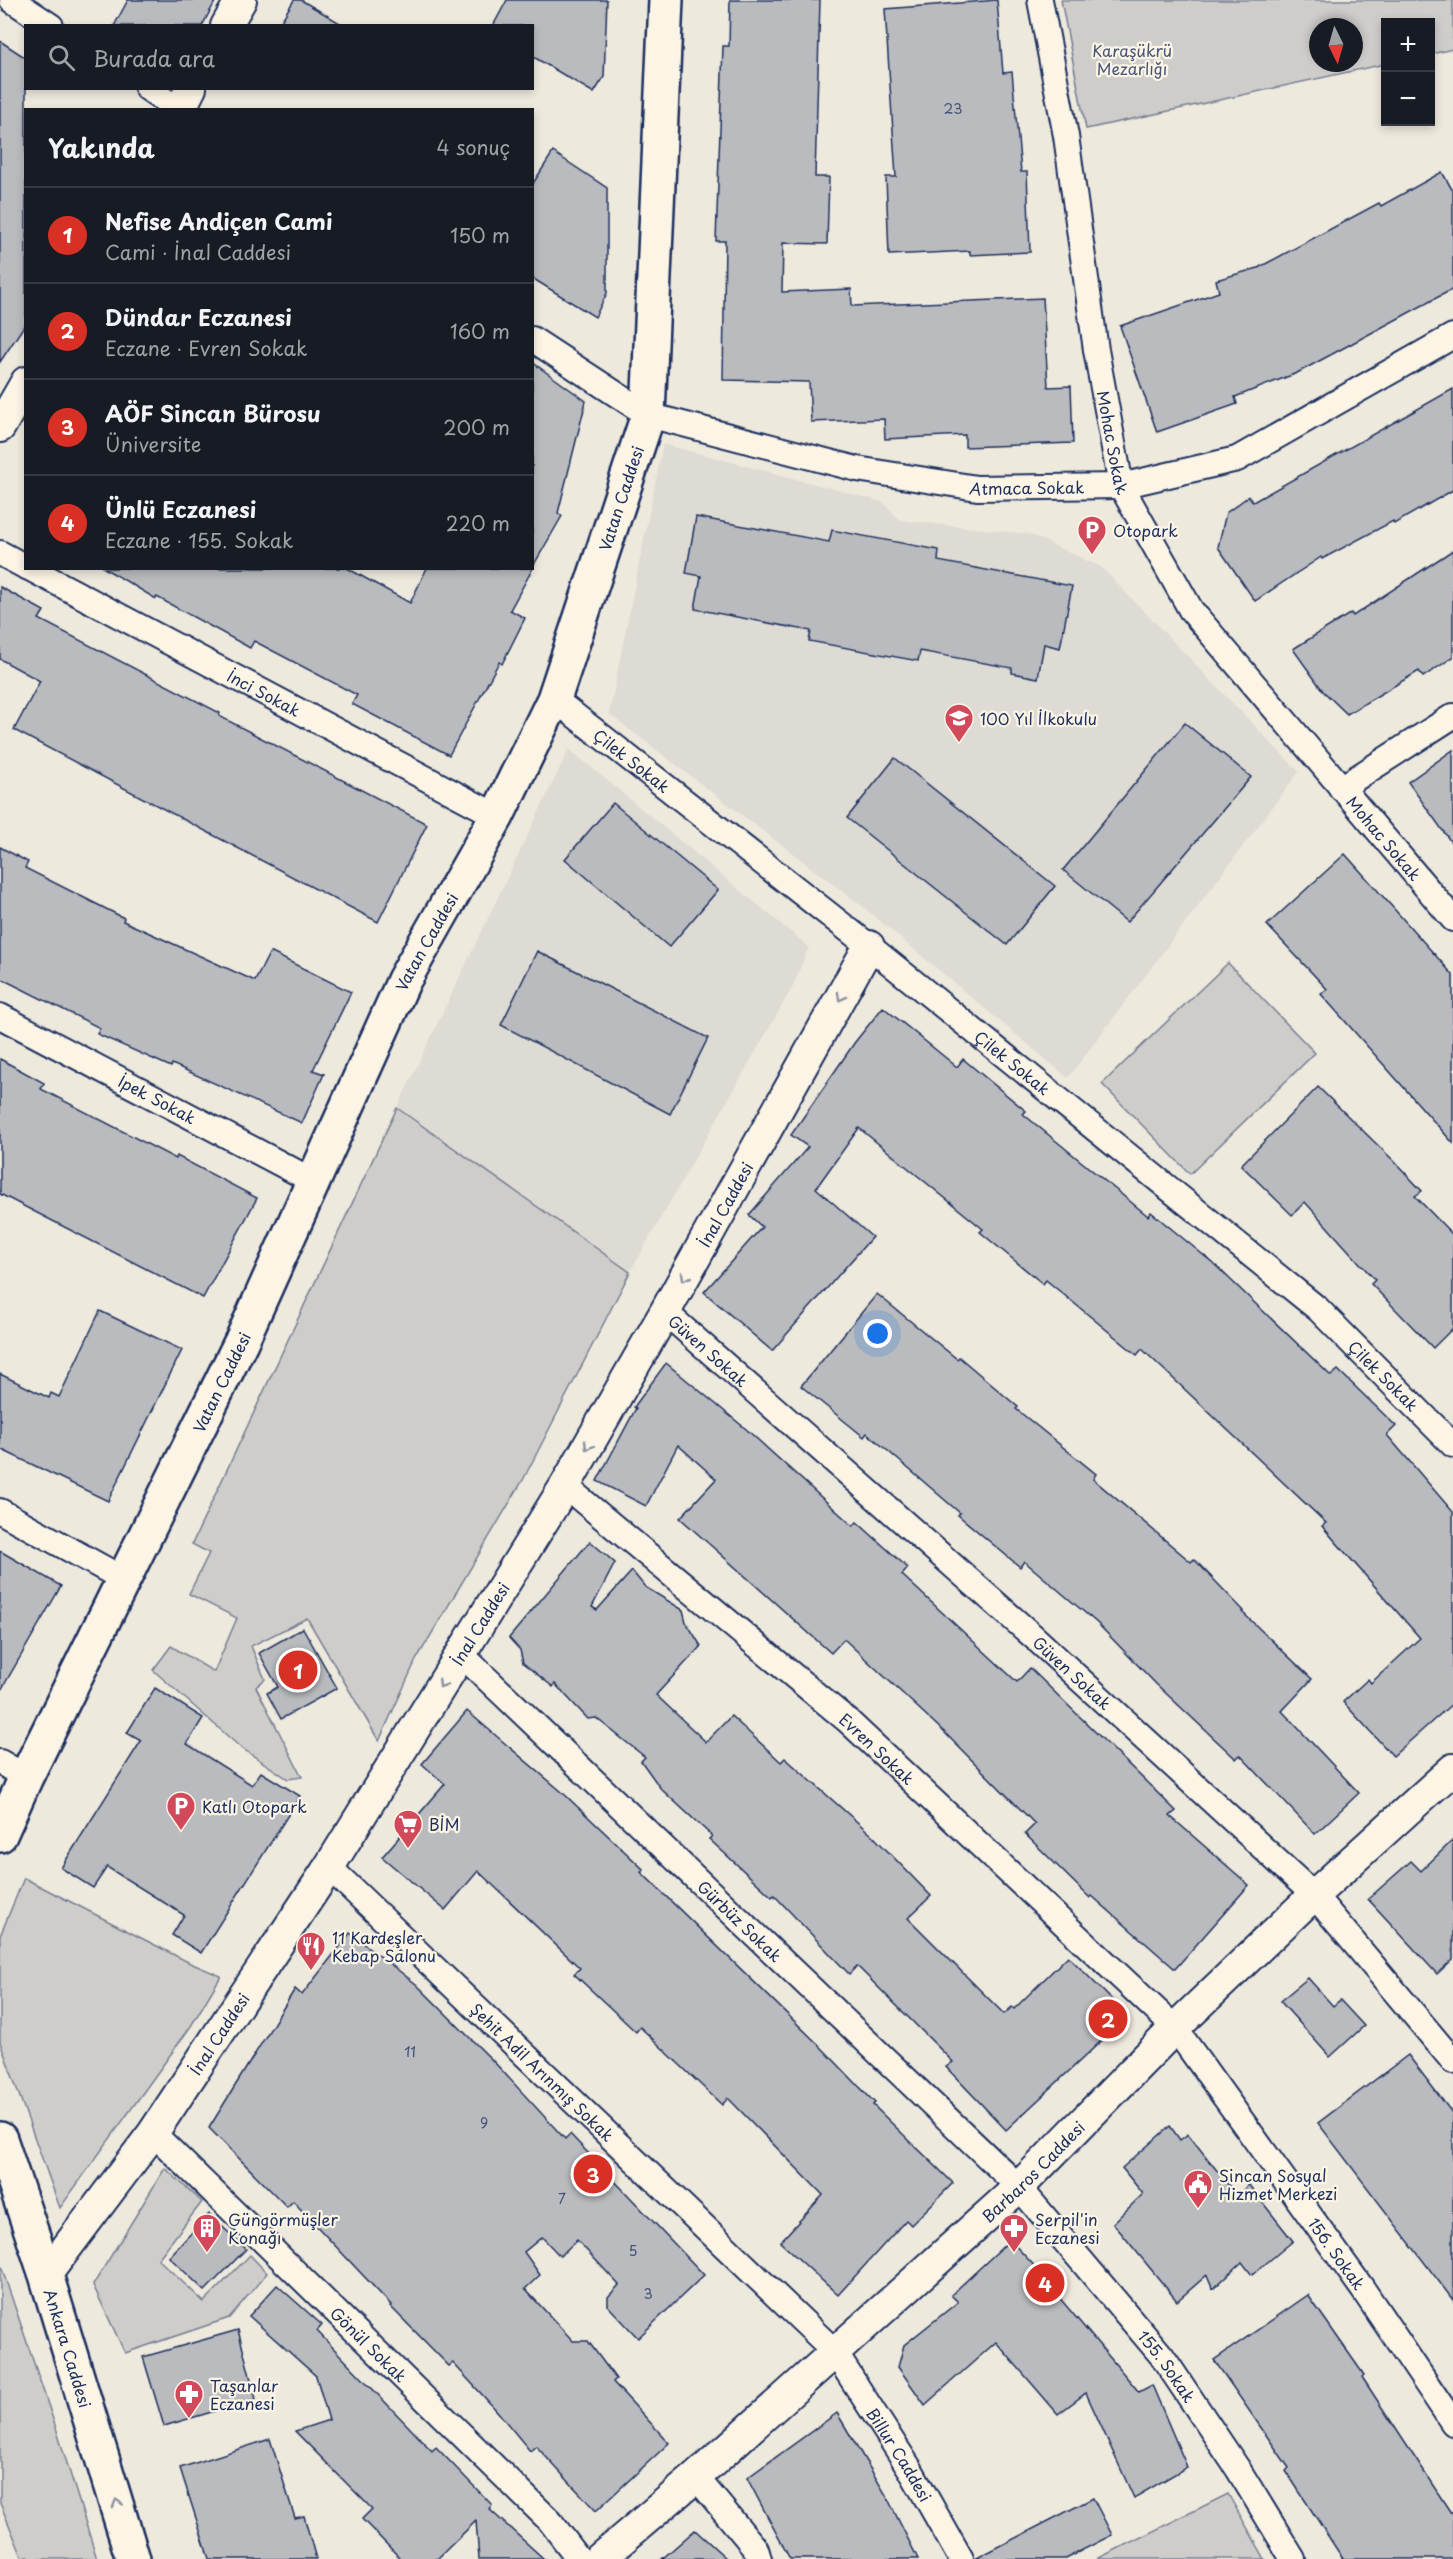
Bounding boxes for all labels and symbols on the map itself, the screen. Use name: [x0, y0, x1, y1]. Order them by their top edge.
north arrow: [1309, 18, 1363, 72]
park label: Karaşükrü Mezarlığı: [1092, 38, 1172, 80]
house number: 23: [944, 98, 962, 119]
street label: Mohac Sokak: [1092, 388, 1135, 498]
street label: Vatan Caddesi: [592, 442, 649, 554]
street label: Atmaca Sokak: [968, 475, 1084, 501]
parking icon: Otopark: [1076, 514, 1108, 556]
place label: Otopark: [1113, 518, 1178, 542]
street label: İnci Sokak: [223, 663, 305, 722]
school or university icon: 100 Yıl İlkokulu: [943, 702, 975, 744]
place label: 100 Yıl İlkokulu: [980, 706, 1097, 730]
street label: Çilek Sokak: [589, 723, 675, 798]
street label: Mohac Sokak: [1341, 790, 1427, 885]
street label: Vatan Caddesi: [389, 888, 463, 995]
one-way arrow: [837, 991, 848, 1001]
street label: Çilek Sokak: [970, 1024, 1056, 1100]
street label: İpek Sokak: [114, 1069, 201, 1129]
street label: İnal Caddesi: [692, 1157, 758, 1251]
one-way arrow: [680, 1271, 692, 1281]
street label: Güven Sokak: [663, 1309, 754, 1392]
your location: [863, 1319, 892, 1348]
street label: Vatan Caddesi: [186, 1328, 256, 1437]
street label: Çilek Sokak: [1343, 1334, 1424, 1416]
one-way arrow: [584, 1440, 595, 1451]
street label: İnal Caddesi: [445, 1577, 515, 1670]
street label: Güven Sokak: [1028, 1630, 1117, 1715]
pin: 1: [278, 1648, 318, 1692]
one-way arrow: [438, 1678, 450, 1688]
street label: Evren Sokak: [835, 1707, 920, 1790]
parking icon: Katlı Otopark: [165, 1790, 197, 1832]
place label: Katlı Otopark: [202, 1794, 307, 1818]
supermarket icon: BİM: [392, 1808, 424, 1850]
place label: BİM: [429, 1812, 460, 1836]
street label: Gürbüz Sokak: [692, 1874, 788, 1967]
place label: 11 Kardeşler Kebap Salonu: [332, 1925, 436, 1967]
restaurant icon: 11 Kardeşler Kebap Salonu: [295, 1930, 327, 1972]
street label: İnal Caddesi: [183, 1988, 255, 2079]
pin: 2: [1088, 1996, 1128, 2042]
street label: Şehit Adil Arınmış Sokak: [465, 1997, 620, 2147]
house number: 11: [404, 2041, 416, 2062]
house number: 9: [480, 2112, 488, 2133]
street label: Barbaros Caddesi: [976, 2115, 1090, 2227]
pin: 3: [574, 2152, 612, 2196]
place label: Sincan Sosyal Hizmet Merkezi: [1219, 2163, 1337, 2205]
public building icon: Sincan Sosyal Hizmet Merkezi: [1182, 2168, 1214, 2210]
house number: 7: [558, 2188, 566, 2209]
place label: Güngörmüşler Konağı: [228, 2207, 338, 2249]
place label: Serpil'in Eczanesi: [1035, 2207, 1100, 2249]
building icon: Güngörmüşler Konağı: [191, 2212, 223, 2254]
pharmacy icon: Serpil'in Eczanesi: [998, 2212, 1030, 2254]
street label: 156. Sokak: [1303, 2212, 1371, 2294]
house number: 5: [628, 2240, 638, 2261]
pin: 4: [1026, 2260, 1064, 2306]
house number: 3: [643, 2283, 653, 2304]
street label: Ankara Caddesi: [39, 2286, 98, 2411]
street label: Gönül Sokak: [325, 2301, 413, 2387]
street label: 155. Sokak: [1133, 2324, 1202, 2407]
place label: Taşanlar Eczanesi: [210, 2373, 279, 2415]
pharmacy icon: Taşanlar Eczanesi: [173, 2378, 205, 2420]
street label: Billur Caddesi: [861, 2403, 938, 2506]
one-way arrow: [112, 2498, 124, 2509]

